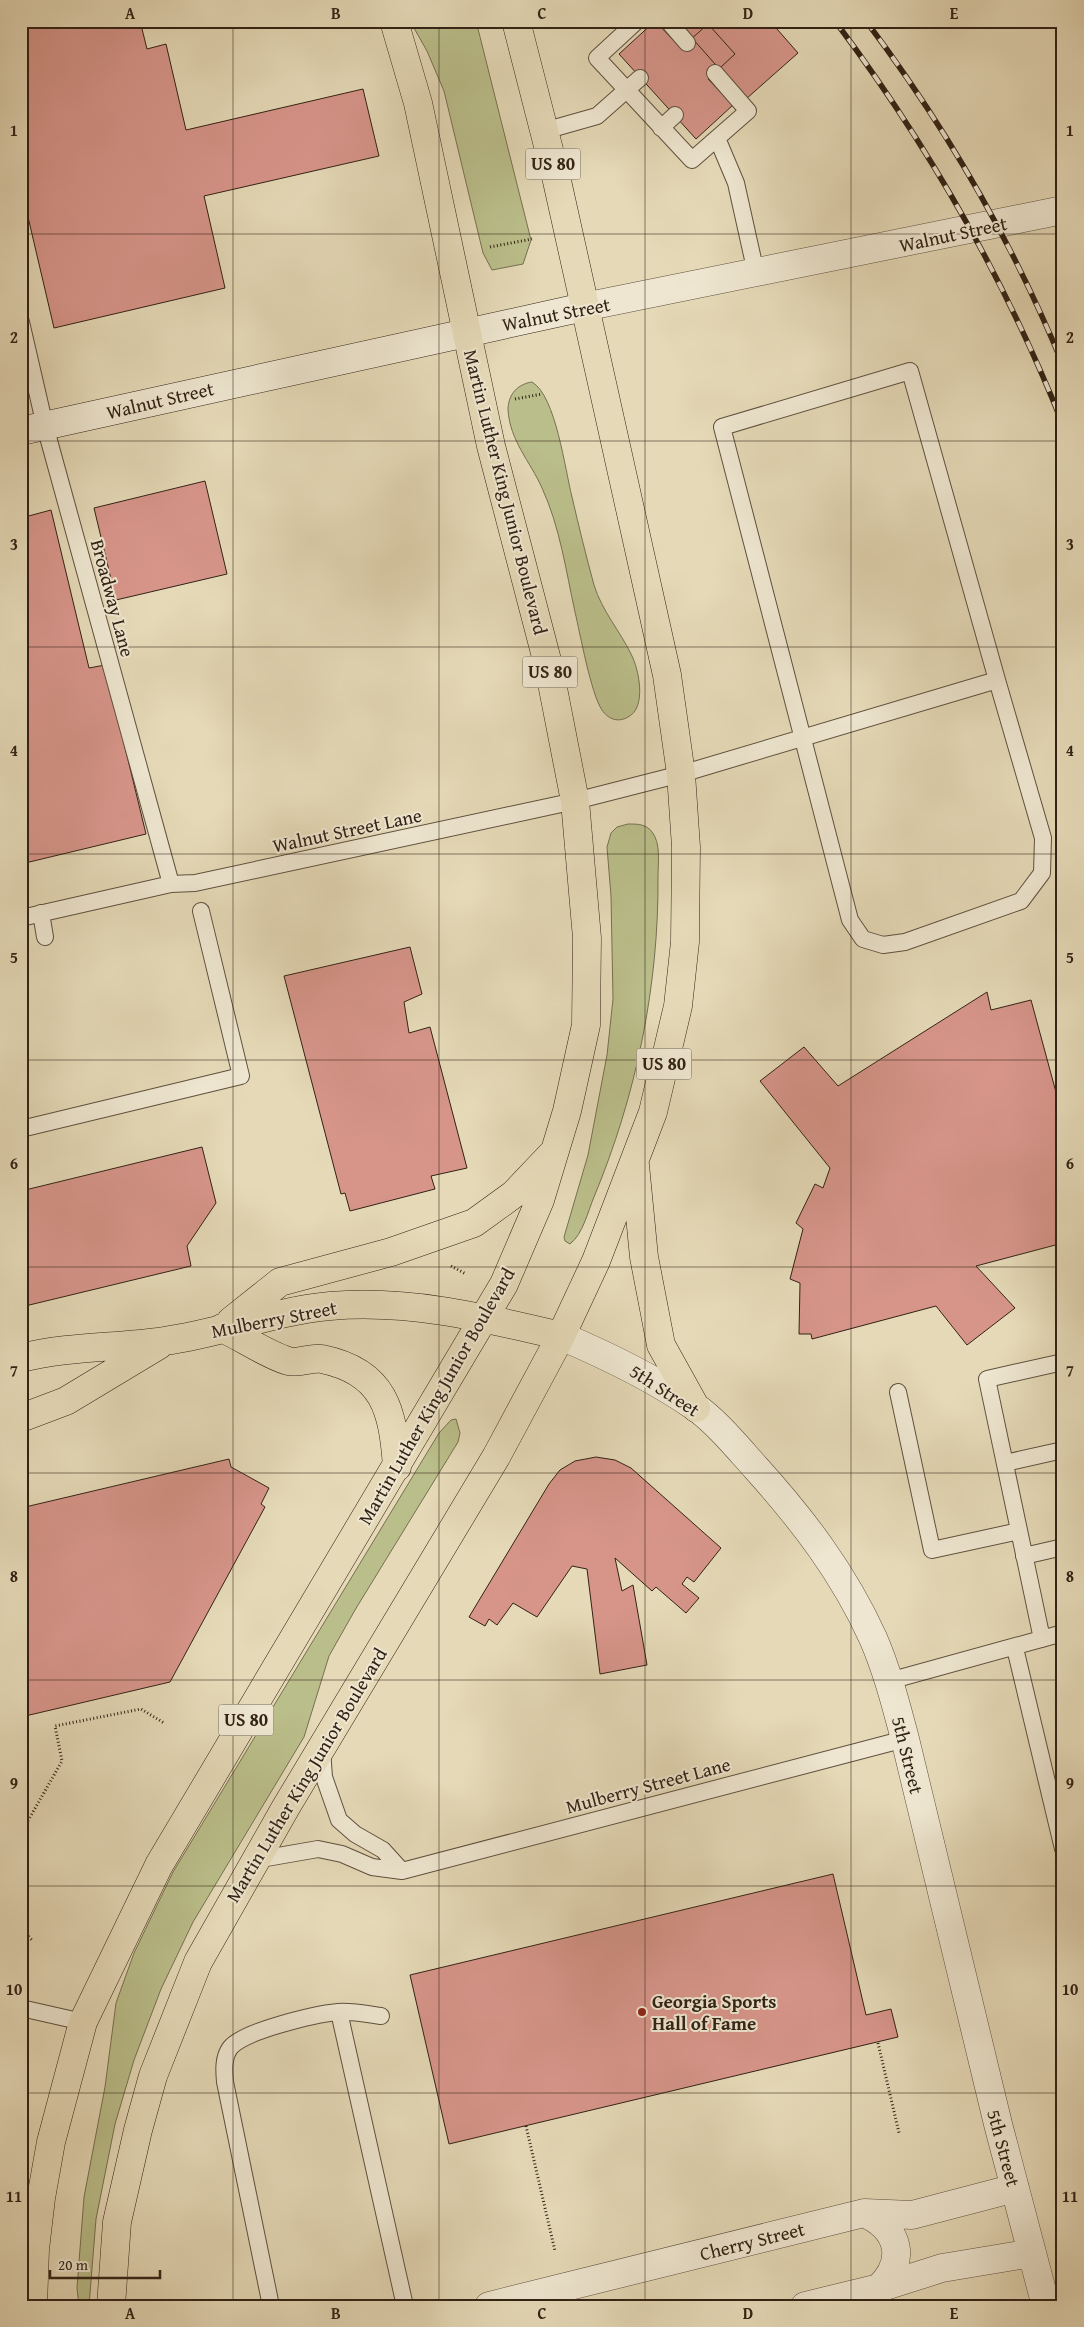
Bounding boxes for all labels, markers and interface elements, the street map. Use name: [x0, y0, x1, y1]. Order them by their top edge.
text: A: [125, 1, 136, 25]
text: B: [331, 1, 341, 25]
text: C: [537, 1, 547, 25]
text: D: [743, 1, 753, 25]
text: E: [950, 1, 959, 25]
text: 1: [10, 118, 18, 142]
text: 1: [1066, 118, 1074, 142]
road number: US 80: [526, 148, 580, 180]
street label: Walnut Street: [896, 209, 1010, 259]
street label: Walnut Street: [500, 290, 613, 338]
text: 2: [10, 325, 18, 349]
text: 2: [1066, 325, 1074, 349]
street label: Martin Luther King Junior Boulevard: [457, 347, 555, 638]
street label: Walnut Street: [103, 374, 217, 426]
text: 3: [10, 532, 18, 556]
text: 3: [1066, 532, 1074, 556]
street label: Broadway Lane: [84, 536, 142, 660]
road number: US 80: [522, 656, 578, 688]
text: 4: [10, 738, 18, 762]
text: 4: [1066, 738, 1074, 762]
street label: Walnut Street Lane: [270, 801, 424, 859]
text: 5: [10, 945, 18, 969]
text: 5: [1066, 945, 1074, 969]
road number: US 80: [636, 1048, 692, 1080]
text: 6: [10, 1151, 18, 1175]
text: 6: [1066, 1151, 1074, 1175]
street label: Martin Luther King Junior Boulevard: [351, 1261, 522, 1530]
street label: Mulberry Street: [209, 1293, 339, 1345]
street label: 5th Street: [624, 1357, 706, 1423]
text: 7: [10, 1358, 18, 1382]
text: 7: [1066, 1358, 1074, 1382]
text: 8: [10, 1564, 18, 1588]
text: 8: [1066, 1564, 1074, 1588]
street label: Martin Luther King Junior Boulevard: [219, 1642, 394, 1908]
road number: US 80: [218, 1704, 274, 1736]
street label: 5th Street: [885, 1713, 931, 1797]
street label: Mulberry Street Lane: [563, 1750, 733, 1820]
text: 9: [10, 1771, 18, 1795]
text: 9: [1066, 1771, 1074, 1795]
text: 10: [6, 1977, 22, 2001]
text: 10: [1062, 1977, 1078, 2001]
place label: Georgia Sports Hall of Fame: [652, 1987, 777, 2037]
marker: Georgia Sports Hall of Fame: [636, 2006, 648, 2018]
street label: 5th Street: [980, 2106, 1028, 2190]
text: 11: [6, 2184, 22, 2208]
text: 11: [1062, 2184, 1078, 2208]
street label: Cherry Street: [697, 2214, 808, 2268]
scale bar: [50, 2247, 160, 2279]
text: 20 m: [58, 2254, 89, 2275]
text: A: [125, 2301, 136, 2325]
text: B: [331, 2301, 341, 2325]
text: C: [537, 2301, 547, 2325]
text: D: [743, 2301, 753, 2325]
text: E: [950, 2301, 959, 2325]

